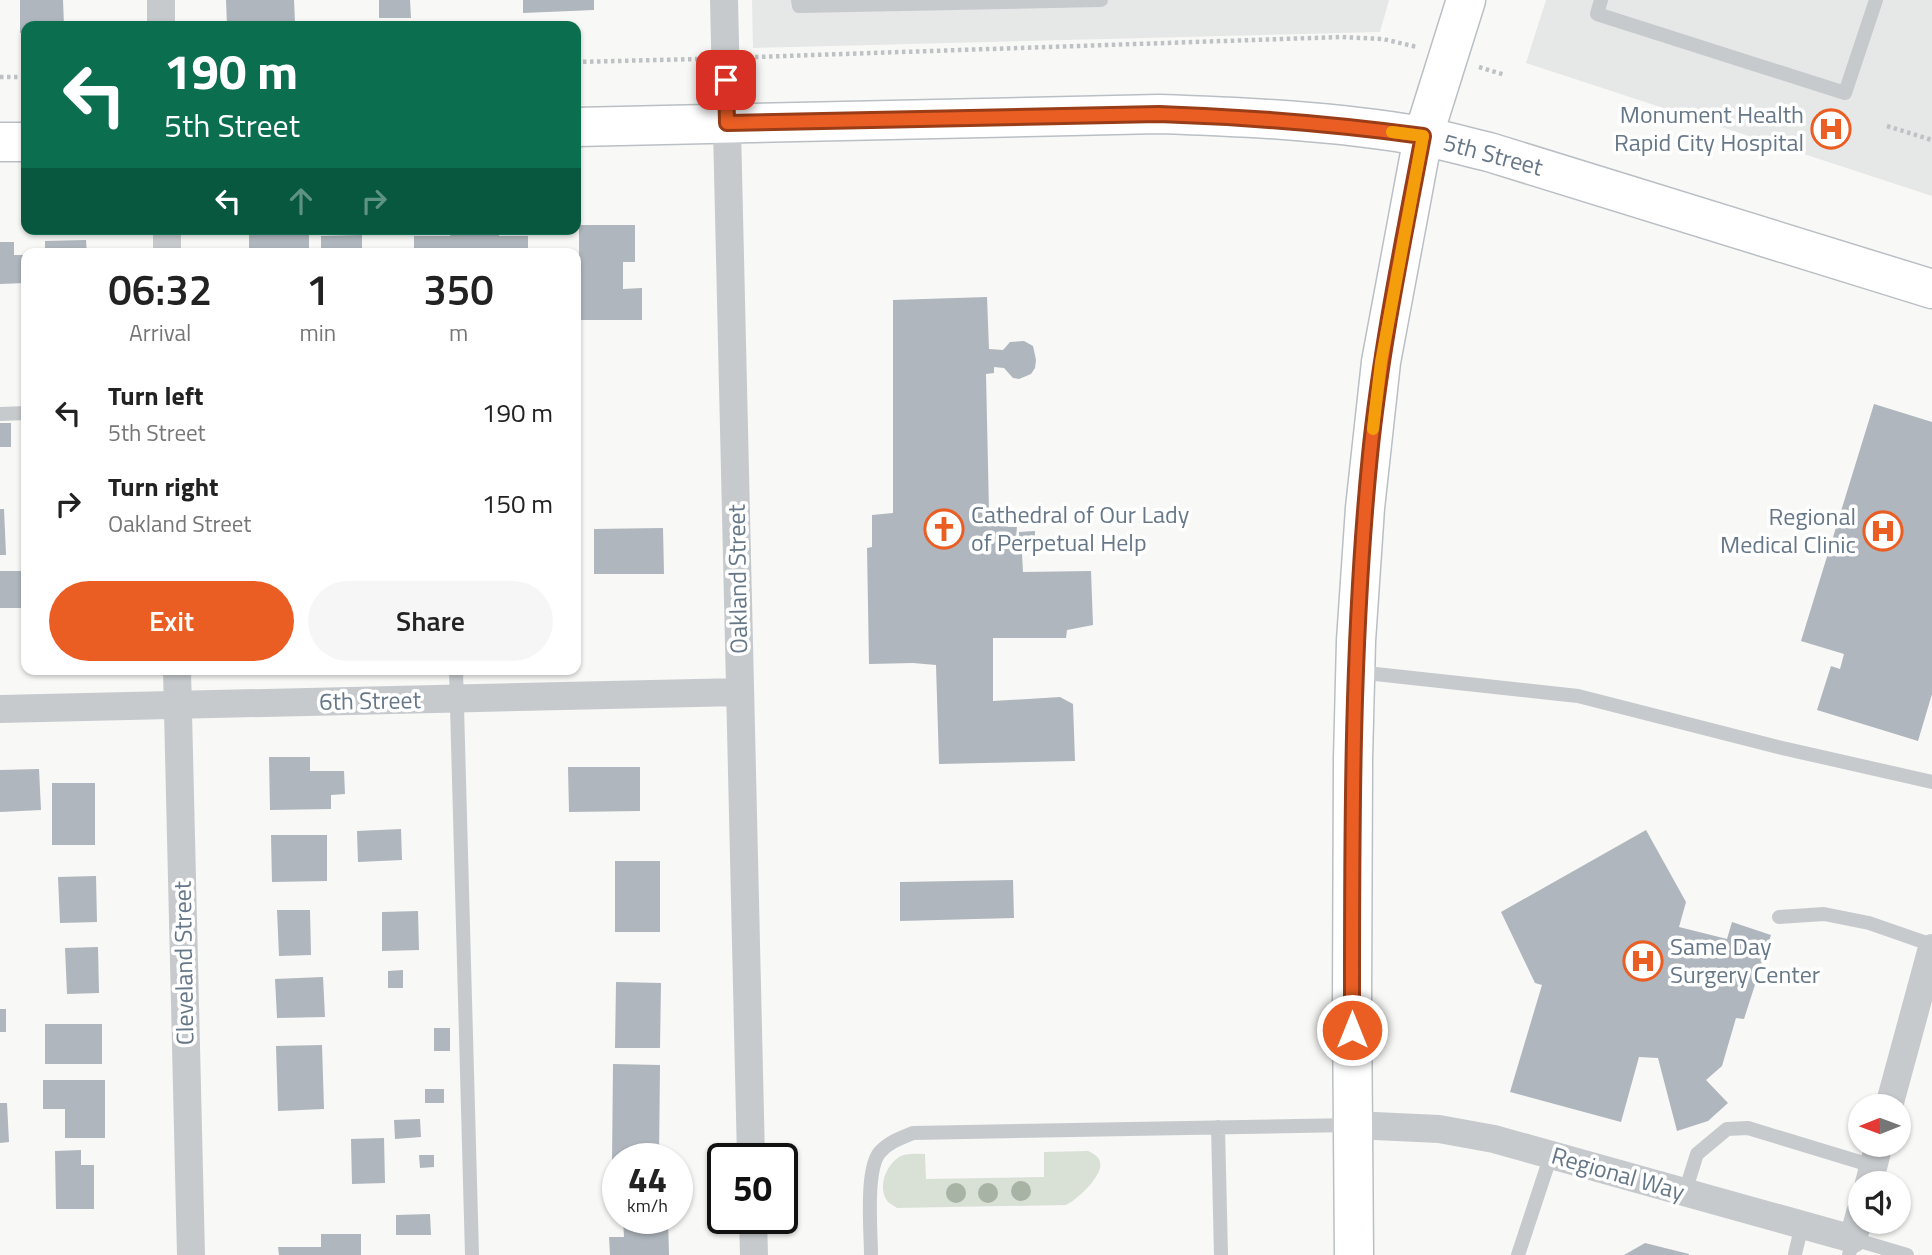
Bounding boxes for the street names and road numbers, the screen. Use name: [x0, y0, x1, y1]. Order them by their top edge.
street label: 5th Street: [1439, 123, 1548, 185]
street label: Oakland Street: [718, 503, 756, 654]
street label: 6th Street: [319, 681, 422, 719]
street label: Cleveland Street: [164, 880, 202, 1045]
street label: Regional Way: [1547, 1137, 1690, 1209]

